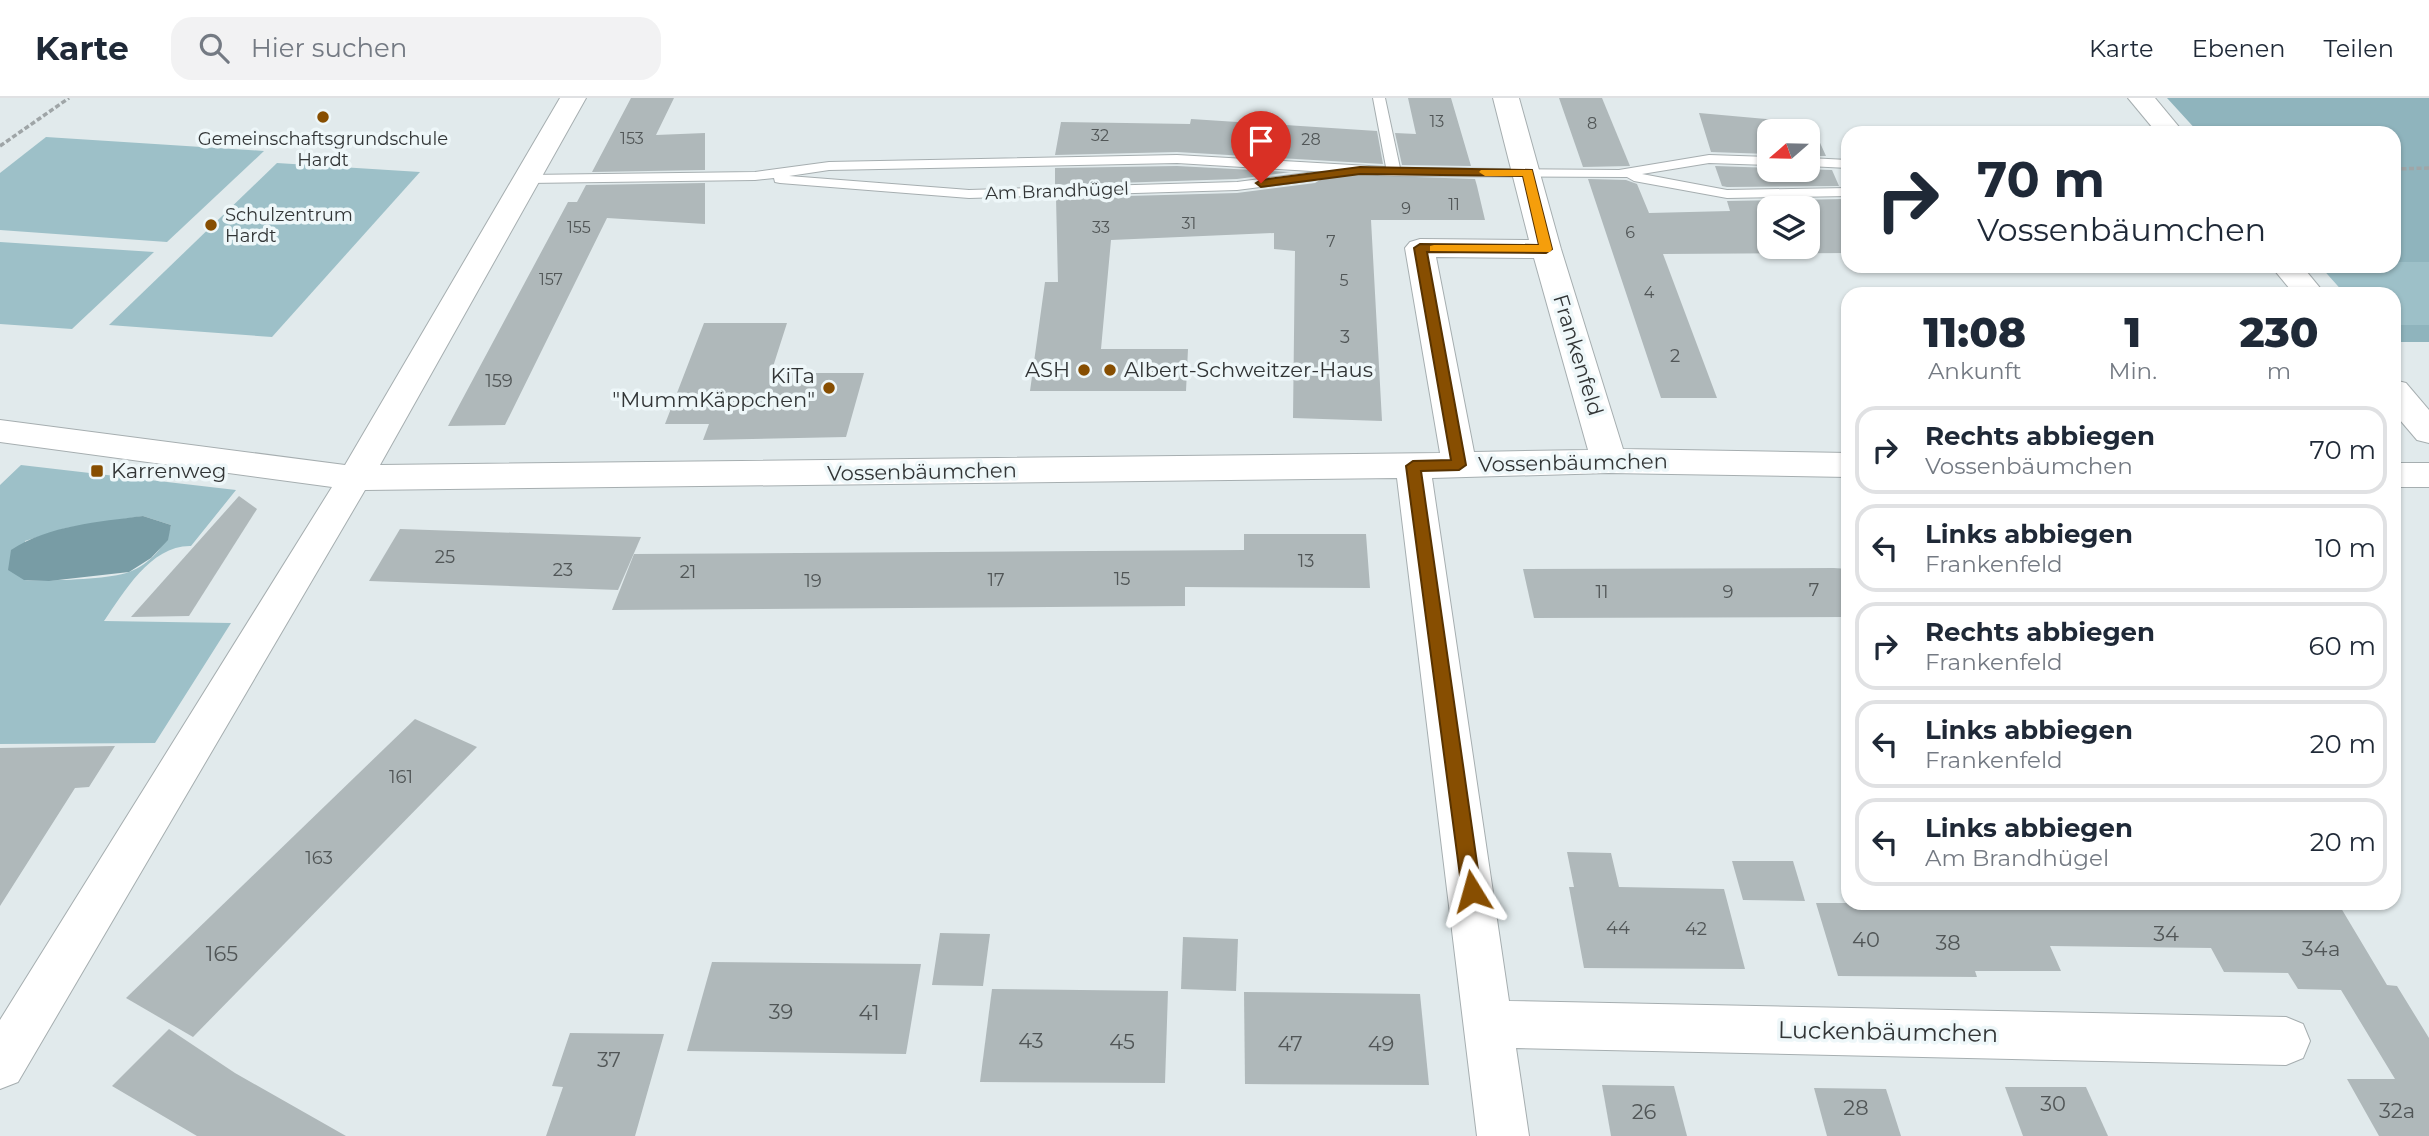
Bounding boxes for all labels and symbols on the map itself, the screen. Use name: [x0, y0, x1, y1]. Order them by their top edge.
marker: Gemeinschaftsgrundschule Hardt: [315, 109, 331, 125]
pin: [1231, 111, 1291, 183]
house number: 13: [1430, 112, 1444, 131]
house number: 8: [1587, 114, 1597, 133]
north arrow: [1757, 119, 1820, 182]
house number: 32: [1091, 126, 1109, 145]
place label: Gemeinschaftsgrundschule Hardt: [198, 128, 448, 171]
house number: 153: [620, 129, 644, 148]
house number: 28: [1301, 130, 1321, 149]
street label: Am Brandhügel: [985, 177, 1129, 205]
house number: 11: [1448, 195, 1460, 214]
house number: 9: [1401, 199, 1411, 218]
place label: Schulzentrum Hardt: [225, 204, 353, 247]
house number: 31: [1182, 214, 1196, 233]
marker: Schulzentrum Hardt: [203, 217, 219, 233]
house number: 155: [567, 218, 591, 237]
house number: 33: [1092, 218, 1110, 237]
house number: 6: [1625, 223, 1635, 242]
house number: 7: [1326, 232, 1336, 251]
house number: 157: [539, 270, 563, 289]
house number: 5: [1339, 271, 1349, 290]
house number: 4: [1644, 283, 1655, 302]
street label: Frankenfeld: [1548, 291, 1609, 419]
house number: 3: [1340, 326, 1350, 348]
house number: 2: [1670, 345, 1680, 367]
place label: ASH: [1025, 357, 1070, 382]
place label: Albert-Schweitzer-Haus: [1124, 357, 1373, 382]
marker: ASH: [1076, 362, 1092, 378]
marker: Albert-Schweitzer-Haus: [1102, 362, 1118, 378]
place label: KiTa "MummKäppchen": [612, 363, 815, 412]
house number: 159: [485, 370, 513, 392]
marker: KiTa "MummKäppchen": [821, 380, 837, 396]
street label: Vossenbäumchen: [1478, 448, 1668, 477]
street label: Vossenbäumchen: [827, 457, 1017, 486]
place label: Karrenweg: [111, 458, 226, 483]
marker: Karrenweg: [89, 463, 105, 479]
house number: 25: [435, 546, 455, 568]
house number: 13: [1298, 550, 1314, 572]
house number: 23: [553, 559, 573, 581]
house number: 21: [680, 561, 696, 583]
house number: 15: [1114, 568, 1130, 590]
house number: 17: [987, 569, 1005, 591]
house number: 19: [804, 570, 822, 592]
house number: 7: [1809, 579, 1819, 601]
house number: 11: [1596, 581, 1609, 603]
house number: 9: [1723, 581, 1734, 603]
house number: 161: [389, 766, 413, 788]
house number: 163: [305, 847, 333, 869]
position arrow: [1435, 854, 1509, 928]
house number: 44: [1606, 917, 1630, 939]
house number: 42: [1685, 918, 1707, 940]
house number: 34: [2153, 921, 2179, 946]
house number: 40: [1852, 927, 1880, 952]
house number: 38: [1935, 930, 1961, 955]
house number: 34a: [2302, 936, 2340, 961]
house number: 165: [206, 941, 238, 966]
house number: 39: [769, 999, 793, 1024]
house number: 41: [859, 1000, 879, 1025]
street label: Luckenbäumchen: [1778, 1015, 1998, 1048]
house number: 43: [1018, 1028, 1044, 1053]
house number: 45: [1109, 1029, 1135, 1054]
house number: 47: [1277, 1031, 1303, 1056]
house number: 49: [1368, 1031, 1394, 1056]
house number: 37: [597, 1047, 621, 1072]
house number: 30: [2040, 1091, 2066, 1116]
house number: 28: [1843, 1095, 1869, 1120]
house number: 32a: [2379, 1098, 2415, 1123]
house number: 26: [1632, 1099, 1657, 1124]

